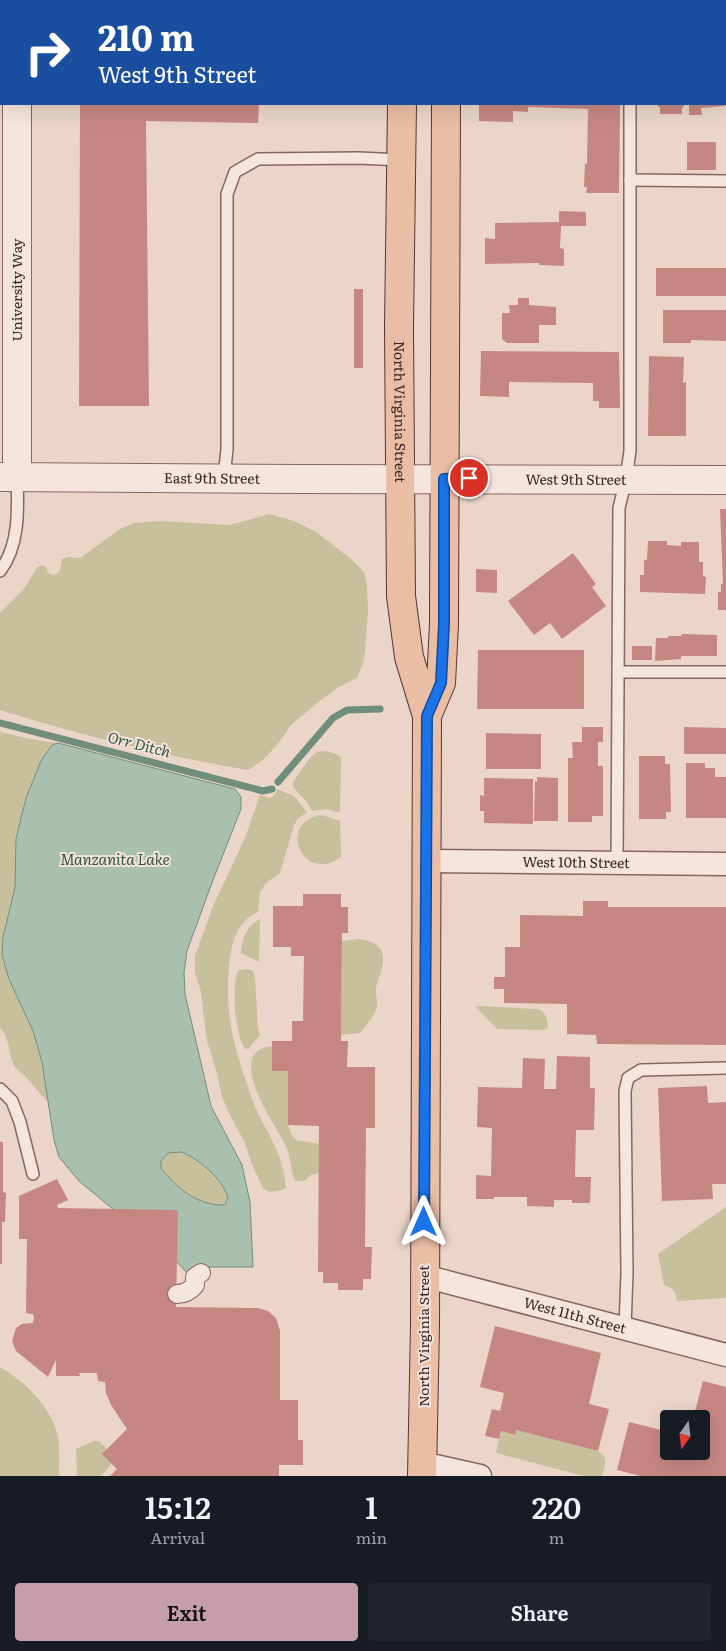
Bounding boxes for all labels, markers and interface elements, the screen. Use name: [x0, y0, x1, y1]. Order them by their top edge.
text: 210 m: [98, 10, 195, 62]
icon: right: [15, 20, 80, 85]
text: West 9th Street: [98, 57, 256, 90]
street label: University Way: [6, 237, 26, 342]
street label: North Virginia Street: [390, 341, 411, 483]
pin: [448, 457, 490, 499]
icon: arrive: [455, 464, 483, 492]
street label: East 9th Street: [164, 467, 260, 488]
street label: West 9th Street: [526, 469, 627, 489]
water label: Orr Ditch: [105, 725, 173, 763]
water label: Manzanita Lake: [60, 847, 170, 870]
street label: West 10th Street: [522, 851, 630, 872]
position arrow: [397, 1195, 449, 1247]
street label: North Virginia Street: [413, 1265, 433, 1407]
street label: West 11th Street: [522, 1292, 629, 1338]
north arrow: [660, 1410, 710, 1460]
map controls: [660, 1410, 710, 1460]
text: 15:12: [145, 1484, 211, 1528]
text: 1: [365, 1484, 378, 1528]
text: 220: [532, 1484, 581, 1528]
text: Arrival: [150, 1525, 205, 1549]
text: min: [356, 1525, 387, 1549]
text: m: [549, 1525, 564, 1549]
button: Exit: [15, 1583, 358, 1641]
button: Share: [368, 1583, 711, 1641]

